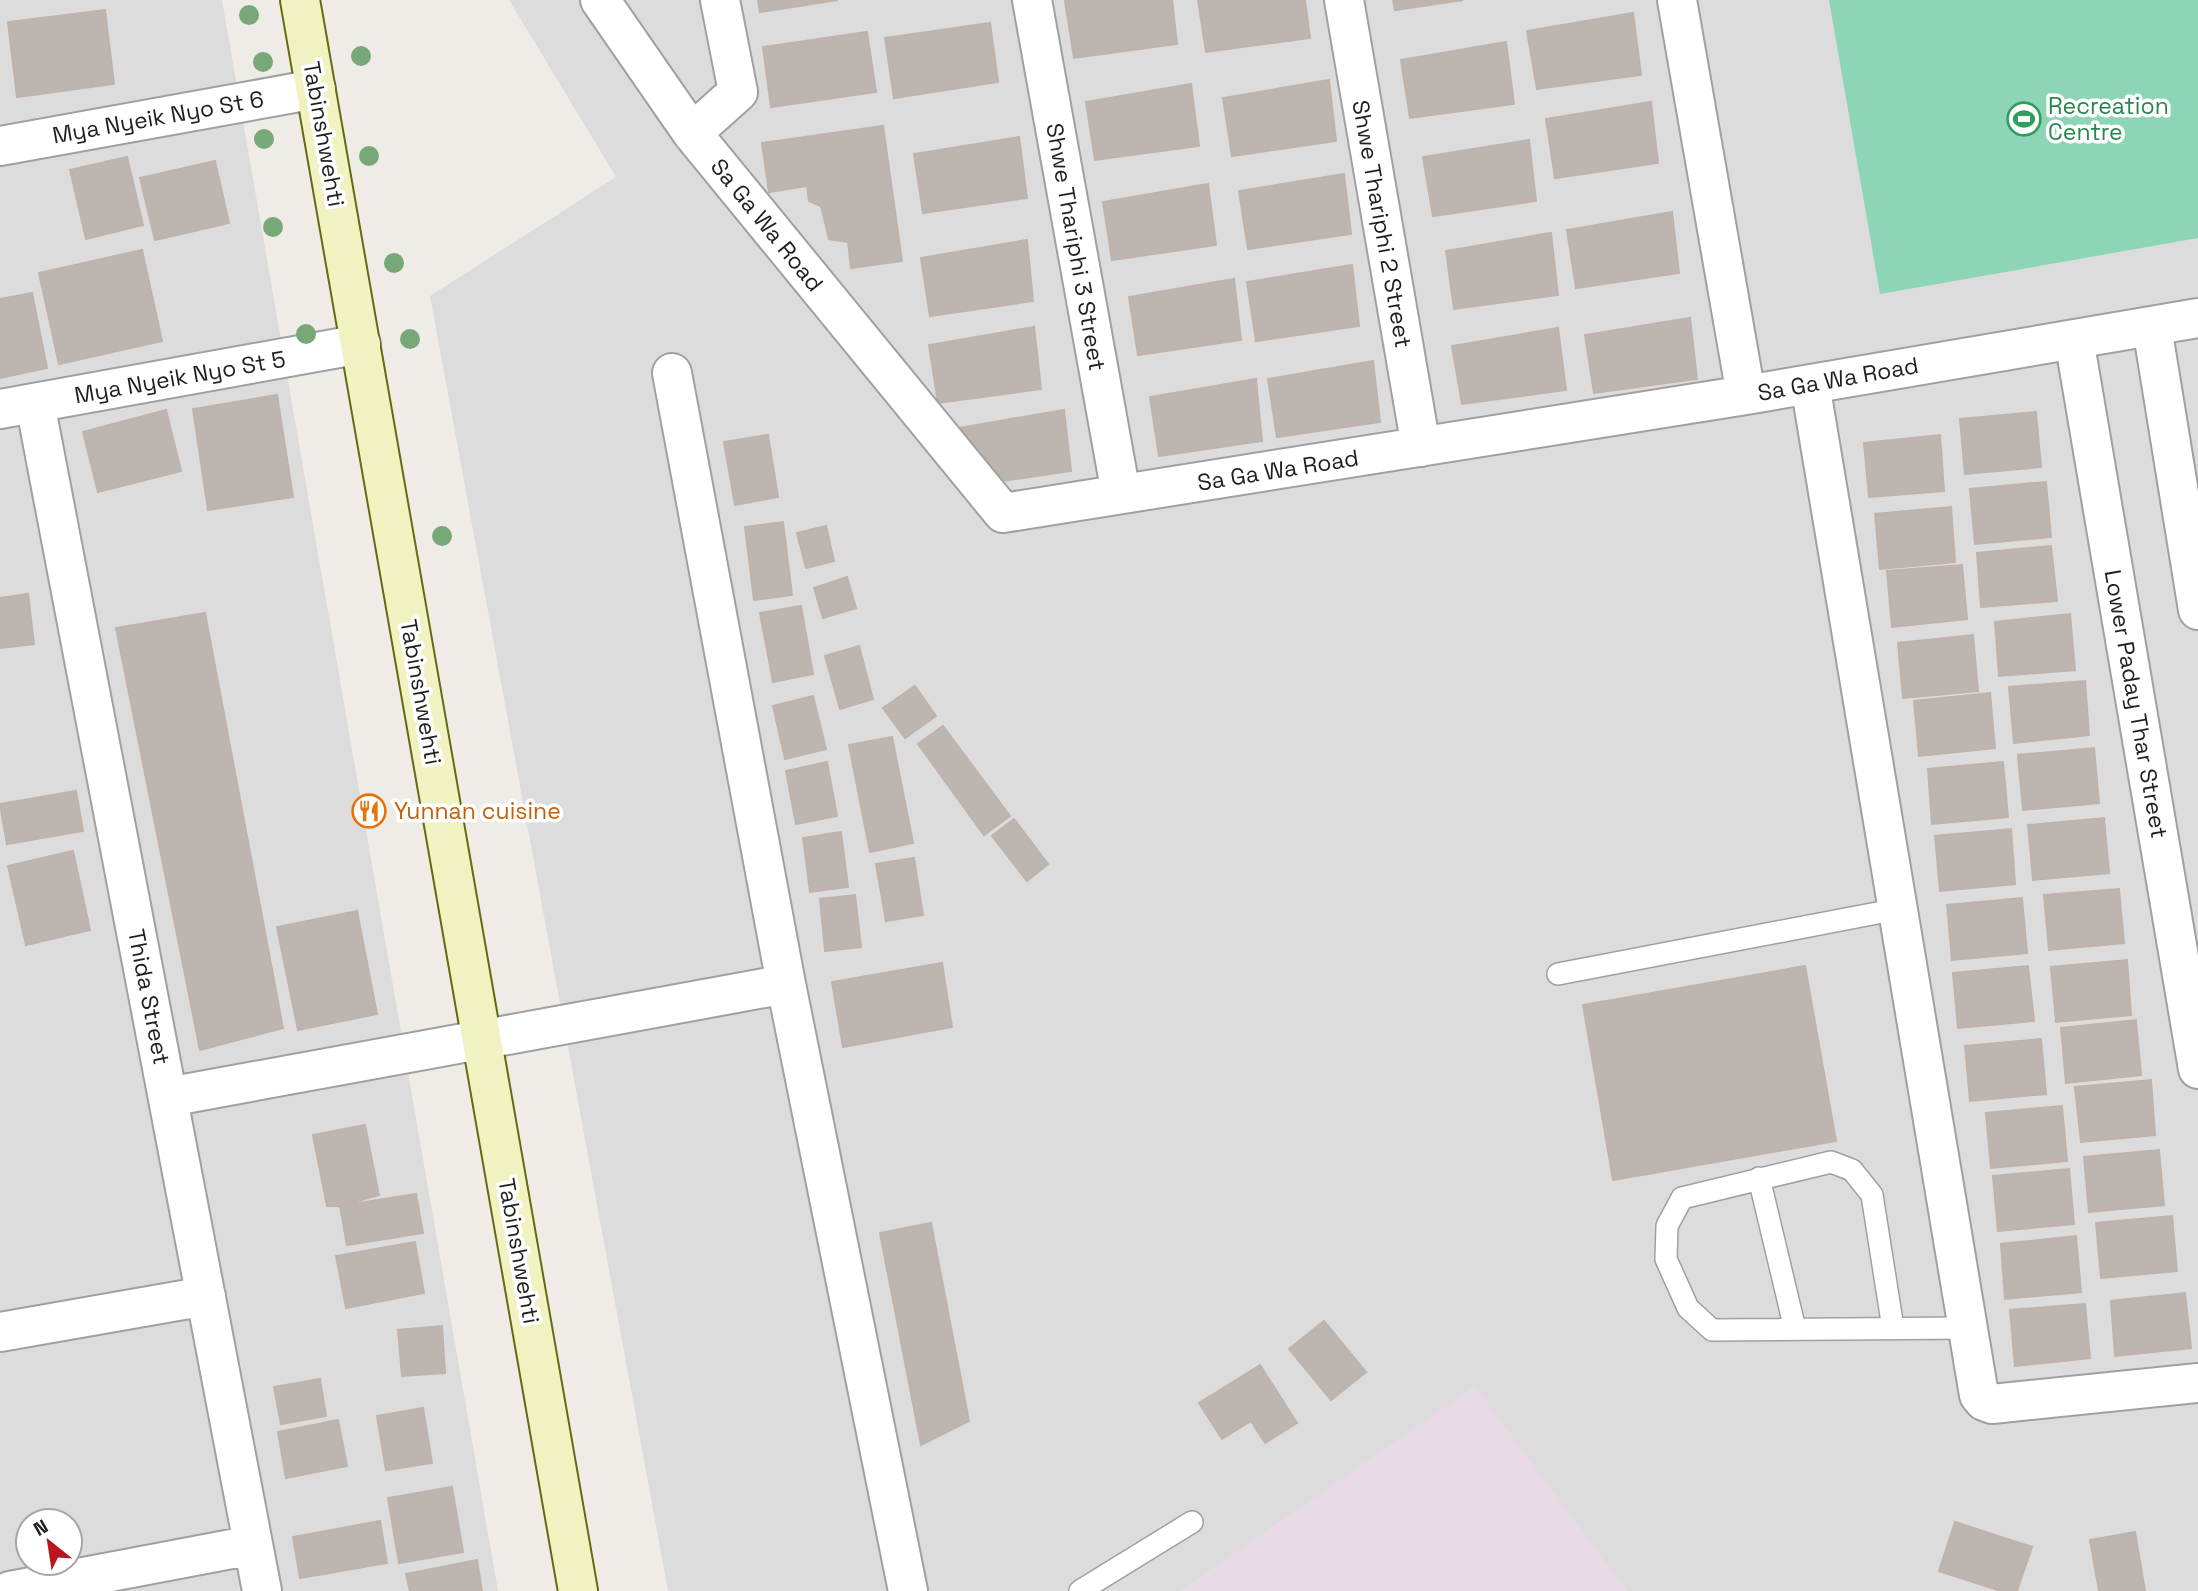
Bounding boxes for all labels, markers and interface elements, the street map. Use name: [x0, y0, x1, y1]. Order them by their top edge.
street label: Tabinshwehti: [296, 59, 352, 209]
street label: Mya Nyeik Nyo St 6: [50, 84, 266, 150]
place label: Recreation Centre: [2048, 91, 2169, 147]
street label: Shwe Thariphi 2 Street: [1345, 98, 1419, 350]
sports icon: Recreation Centre: [2005, 100, 2043, 138]
street label: Shwe Thariphi 3 Street: [1039, 121, 1113, 373]
street label: Sa Ga Wa Road: [704, 152, 830, 298]
street label: Mya Nyeik Nyo St 5: [72, 344, 288, 410]
street label: Sa Ga Wa Road: [1755, 350, 1921, 408]
street label: Sa Ga Wa Road: [1195, 442, 1361, 498]
street label: Lower Paday Thar Street: [2098, 567, 2174, 841]
street label: Tabinshwehti: [393, 617, 449, 767]
restaurant icon: Yunnan cuisine: [350, 792, 388, 830]
place label: Yunnan cuisine: [394, 796, 561, 826]
street label: Thida Street: [121, 927, 177, 1067]
street label: Tabinshwehti: [491, 1176, 547, 1326]
north arrow: [14, 1507, 84, 1577]
text: N: [29, 1514, 53, 1542]

